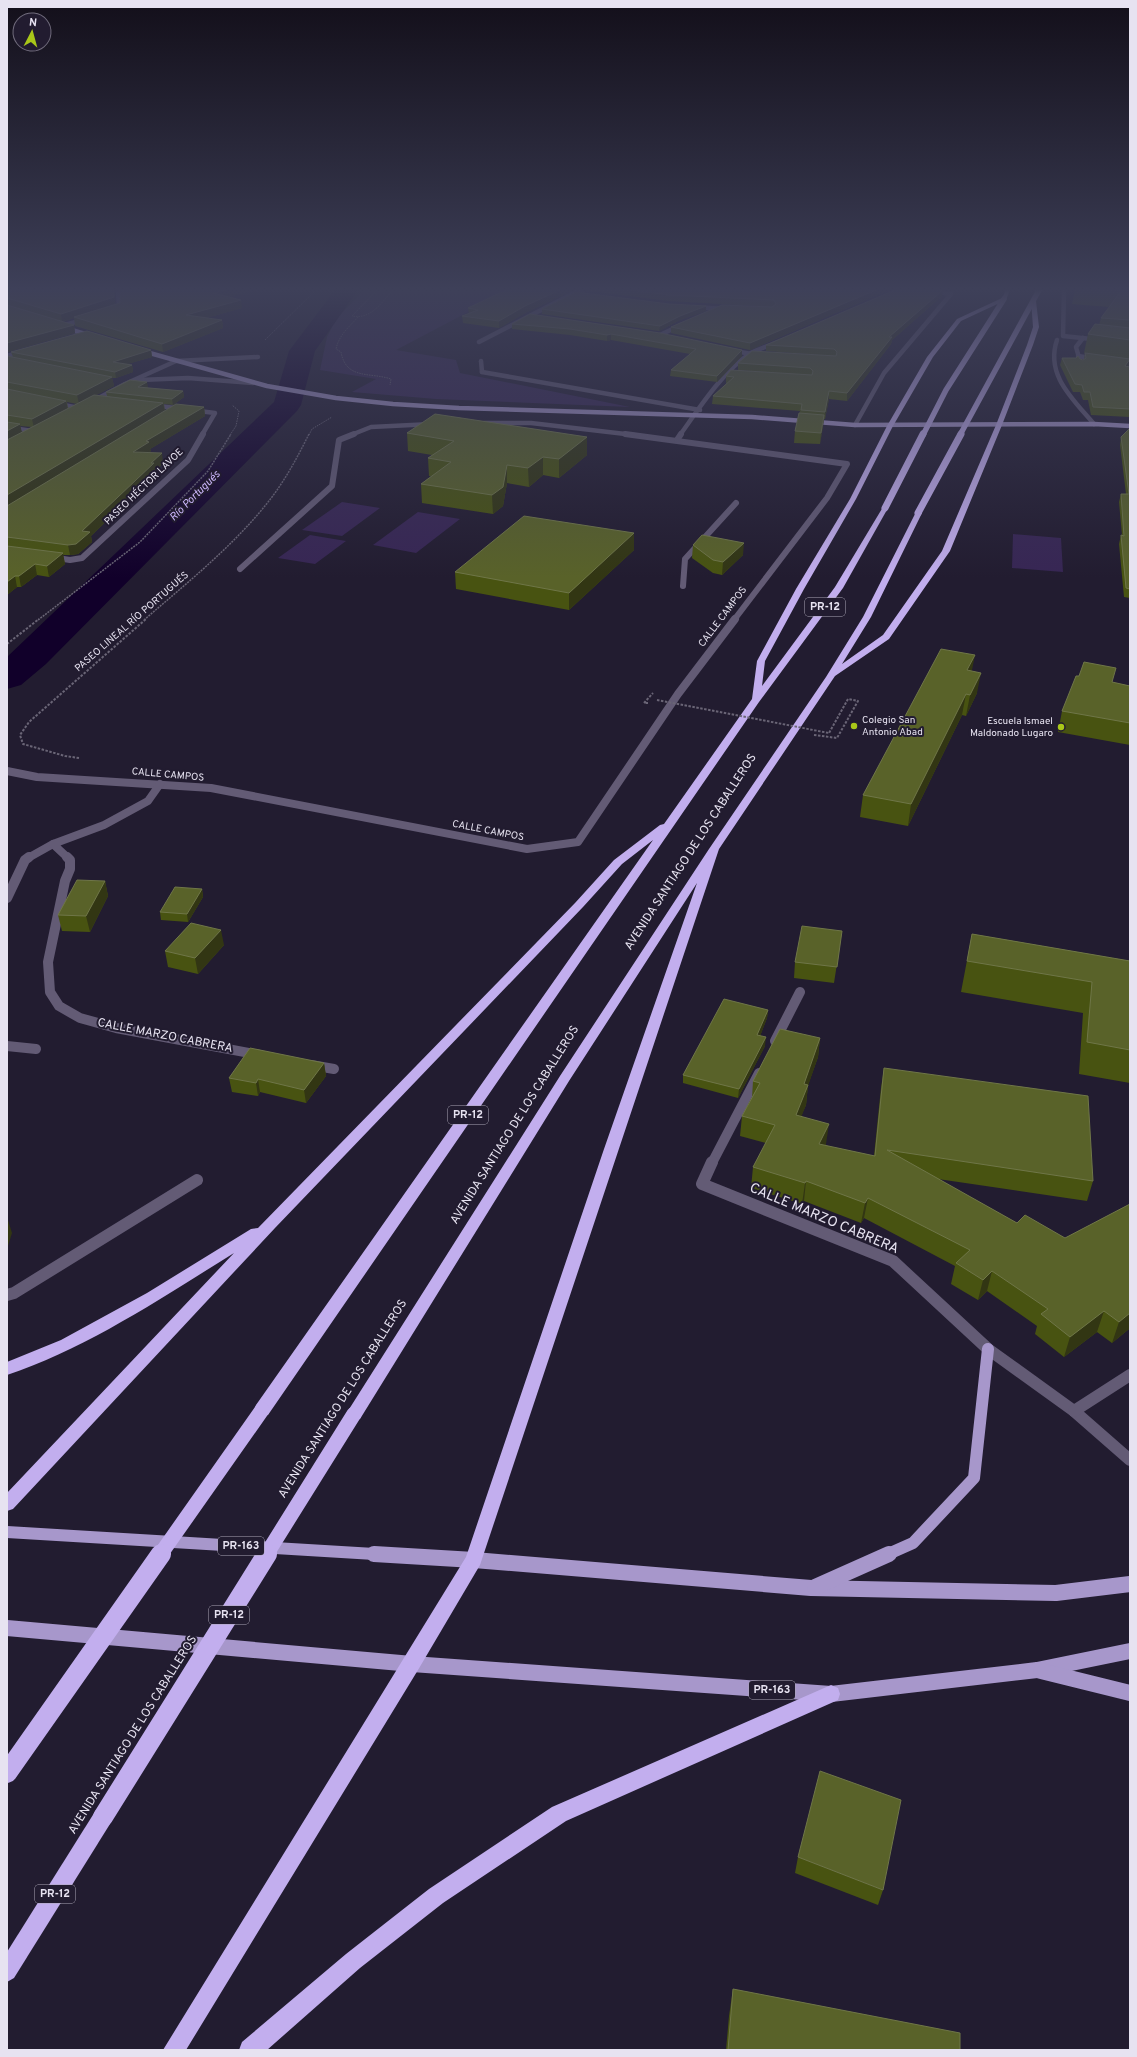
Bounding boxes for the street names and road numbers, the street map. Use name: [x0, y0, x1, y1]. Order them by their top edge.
street label: PASEO HÉCTOR LAVOE: [102, 446, 186, 528]
street label: PASEO LINEAL RÍO PORTUGUÉS: [72, 569, 192, 675]
street label: CALLE CAMPOS: [696, 584, 750, 650]
road number: PR-12: [805, 598, 845, 616]
street label: AVENIDA SANTIAGO DE LOS CABALLEROS: [621, 751, 761, 953]
street label: CALLE CAMPOS: [131, 765, 205, 785]
street label: CALLE CAMPOS: [451, 818, 525, 844]
street label: CALLE MARZO CABRERA: [96, 1015, 234, 1057]
street label: AVENIDA SANTIAGO DE LOS CABALLEROS: [447, 1023, 583, 1227]
road number: PR-12: [448, 1106, 488, 1124]
street label: CALLE MARZO CABRERA: [747, 1180, 901, 1258]
street label: AVENIDA SANTIAGO DE LOS CABALLEROS: [275, 1297, 411, 1501]
road number: PR-163: [218, 1537, 264, 1555]
road number: PR-12: [209, 1606, 249, 1624]
street label: AVENIDA SANTIAGO DE LOS CABALLEROS: [65, 1633, 201, 1837]
road number: PR-163: [749, 1681, 795, 1699]
road number: PR-12: [35, 1885, 75, 1903]

